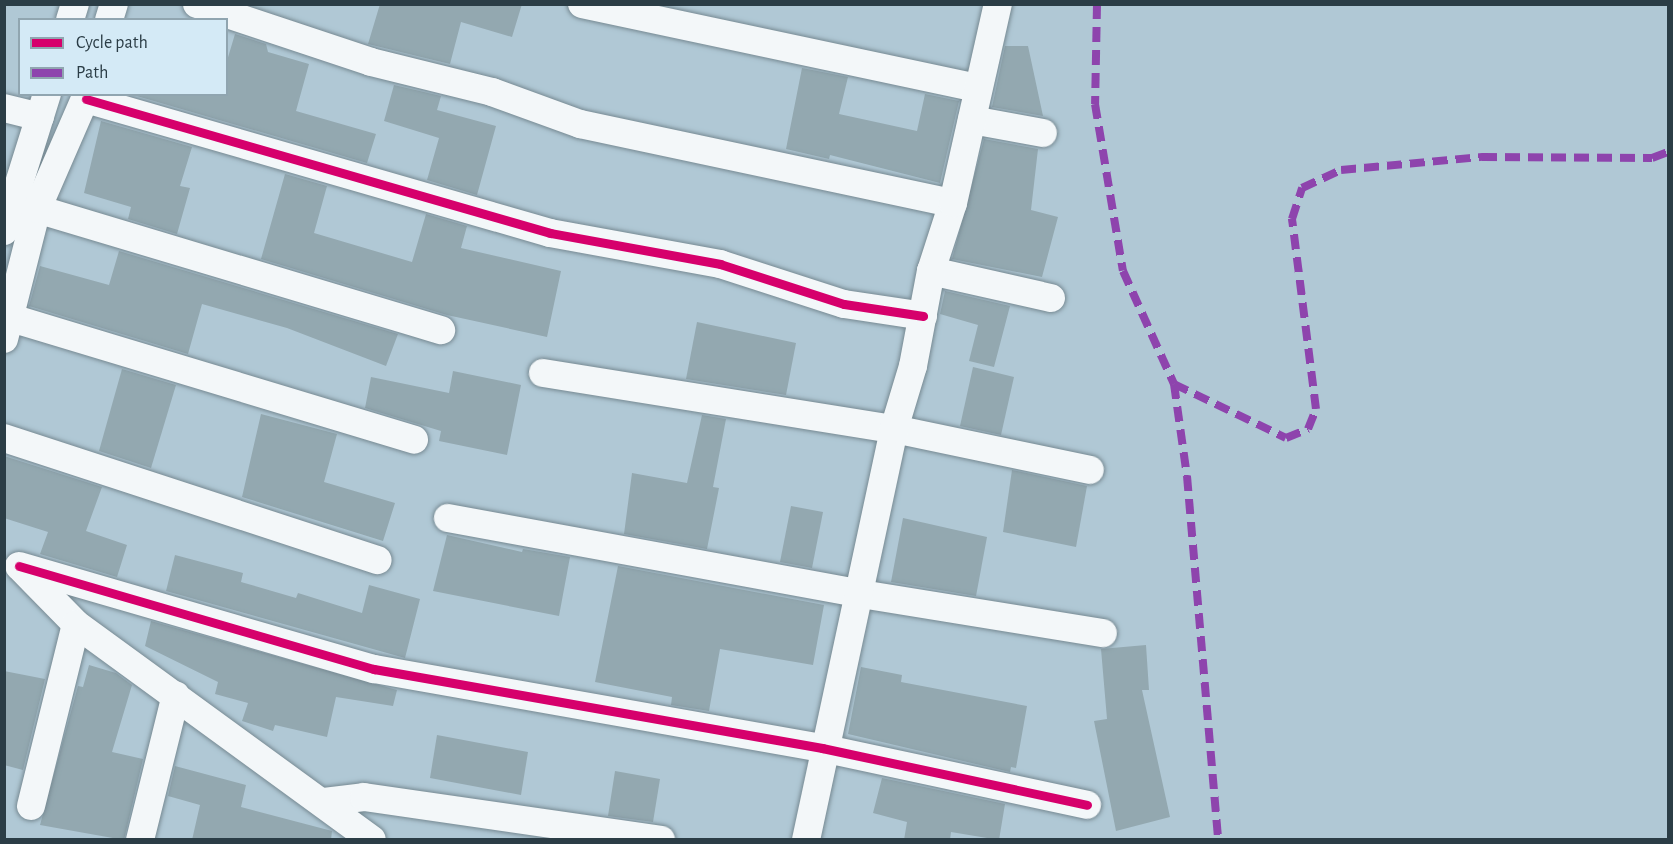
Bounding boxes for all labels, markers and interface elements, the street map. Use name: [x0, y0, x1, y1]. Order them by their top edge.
legend: [18, 18, 228, 96]
text: Cycle path: [76, 34, 148, 52]
text: Path: [76, 64, 108, 82]

